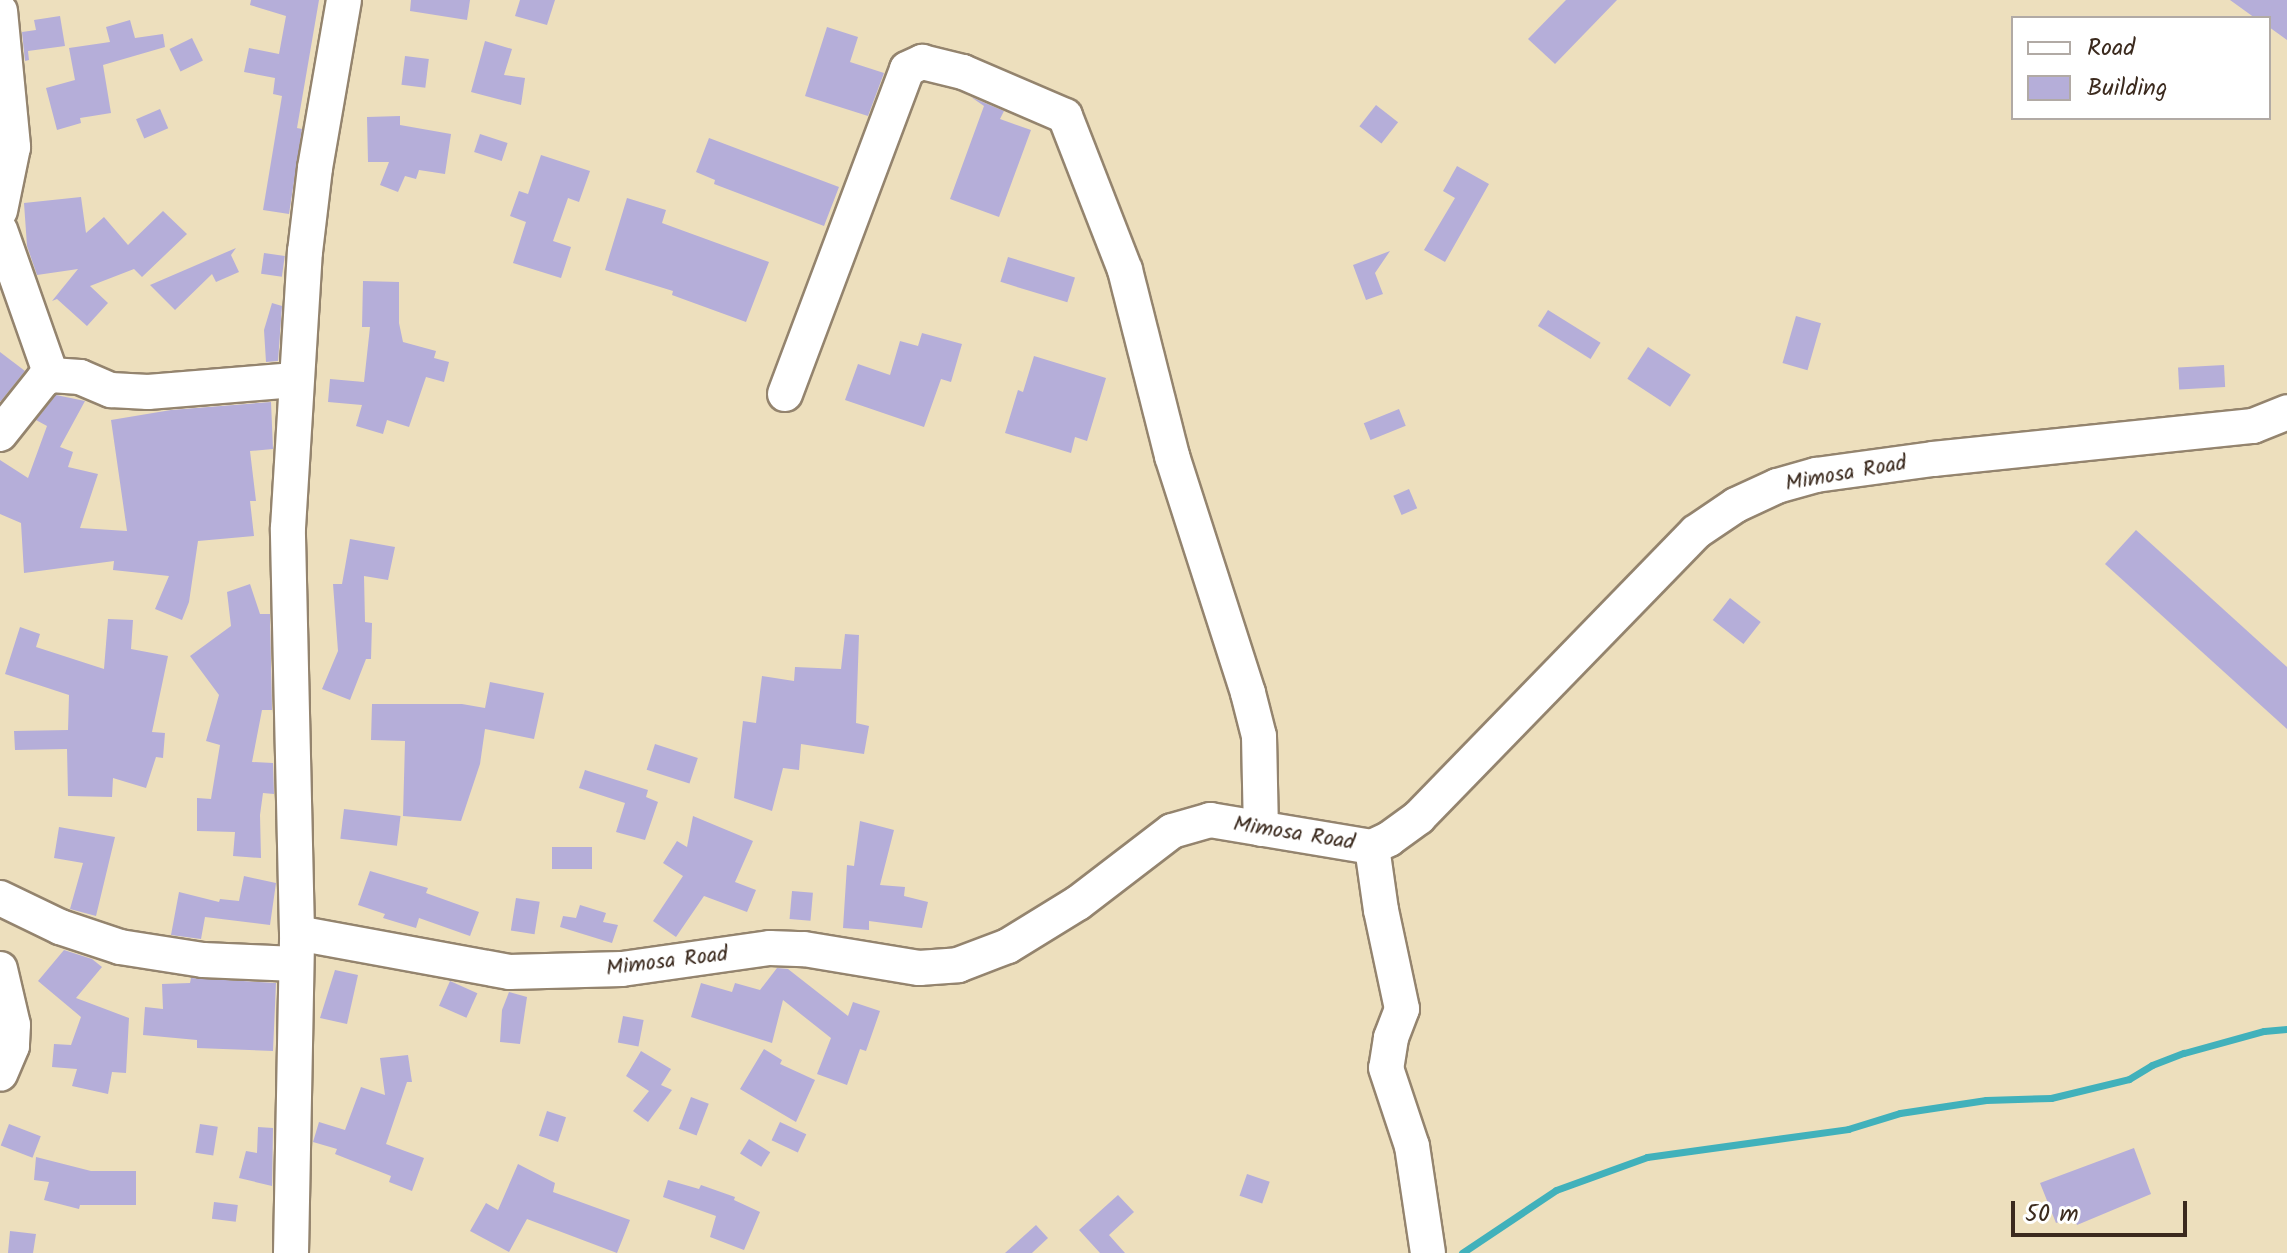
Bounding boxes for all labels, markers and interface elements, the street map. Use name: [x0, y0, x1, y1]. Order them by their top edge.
legend: [2011, 16, 2271, 120]
text: Road: [2087, 29, 2135, 68]
text: Building: [2087, 69, 2167, 108]
street label: Mimosa Road: [1783, 450, 1909, 498]
street label: Mimosa Road: [1231, 811, 1357, 857]
street label: Mimosa Road: [605, 941, 729, 983]
scale bar: [2015, 1185, 2191, 1235]
text: 50 m: [2025, 1195, 2079, 1234]

